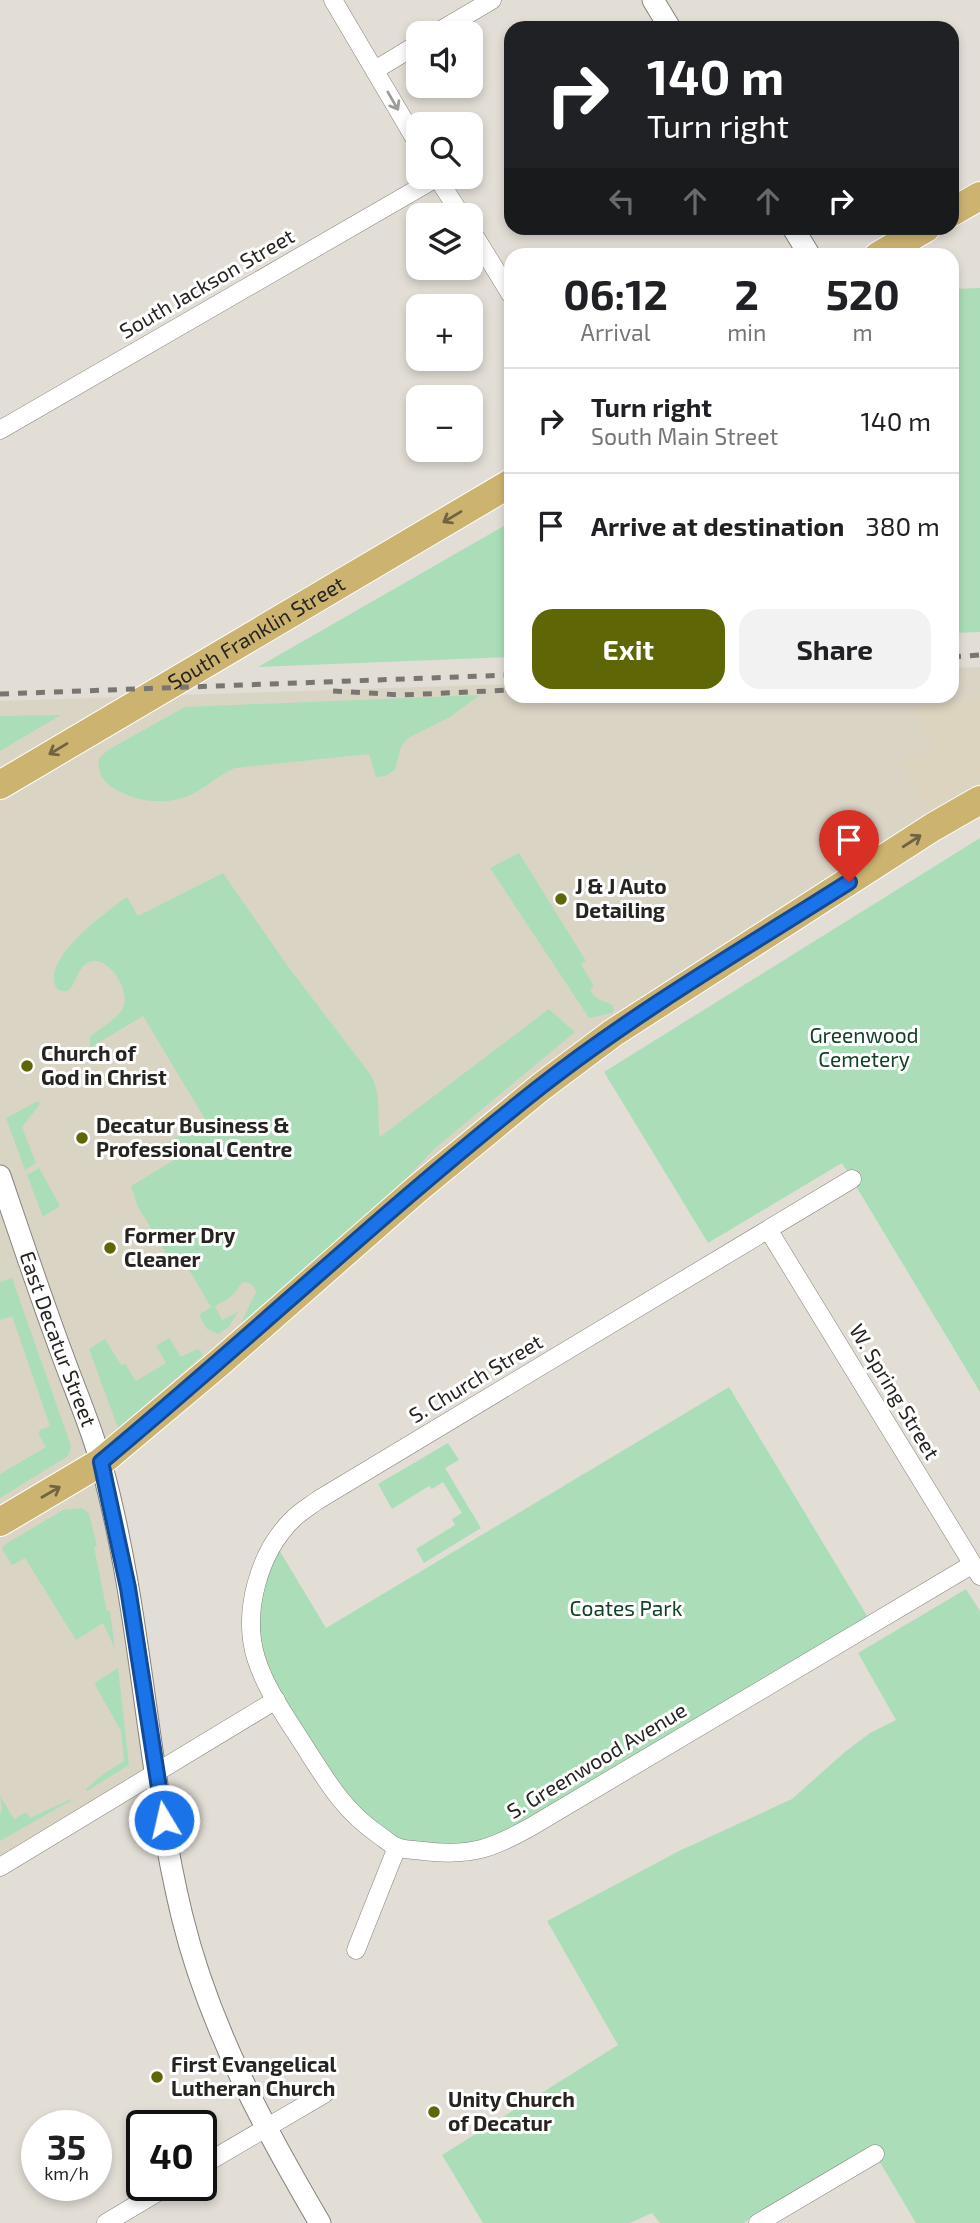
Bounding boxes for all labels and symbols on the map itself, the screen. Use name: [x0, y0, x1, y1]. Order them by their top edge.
one-way arrow: [386, 90, 400, 110]
street label: South Jackson Street: [114, 222, 298, 343]
one-way arrow: [443, 510, 463, 524]
street label: South Franklin Street: [163, 570, 349, 694]
one-way arrow: [49, 742, 68, 757]
pin: [819, 810, 879, 882]
one-way arrow: [902, 834, 921, 848]
place label: J & J Auto Detailing: [575, 873, 667, 922]
marker: J & J Auto Detailing: [553, 891, 569, 907]
park label: Greenwood Cemetery: [809, 1022, 919, 1071]
place label: Church of God in Christ: [41, 1040, 167, 1089]
marker: Church of God in Christ: [19, 1058, 35, 1074]
place label: Decatur Business & Professional Centre: [96, 1112, 293, 1161]
marker: Decatur Business & Professional Centre: [74, 1130, 90, 1146]
place label: Former Dry Cleaner: [124, 1222, 235, 1271]
marker: Former Dry Cleaner: [102, 1240, 118, 1256]
street label: East Decatur Street: [15, 1248, 102, 1430]
street label: W. Spring Street: [845, 1319, 946, 1463]
street label: S. Church Street: [404, 1328, 546, 1427]
one-way arrow: [40, 1485, 60, 1499]
park label: Coates Park: [569, 1595, 683, 1620]
street label: S. Greenwood Avenue: [502, 1696, 691, 1823]
position arrow: [127, 1783, 201, 1857]
place label: First Evangelical Lutheran Church: [171, 2051, 336, 2100]
marker: First Evangelical Lutheran Church: [149, 2069, 165, 2085]
place label: Unity Church of Decatur: [448, 2086, 575, 2135]
marker: Unity Church of Decatur: [426, 2104, 442, 2120]
speed limit sign: 40: [126, 2110, 217, 2201]

